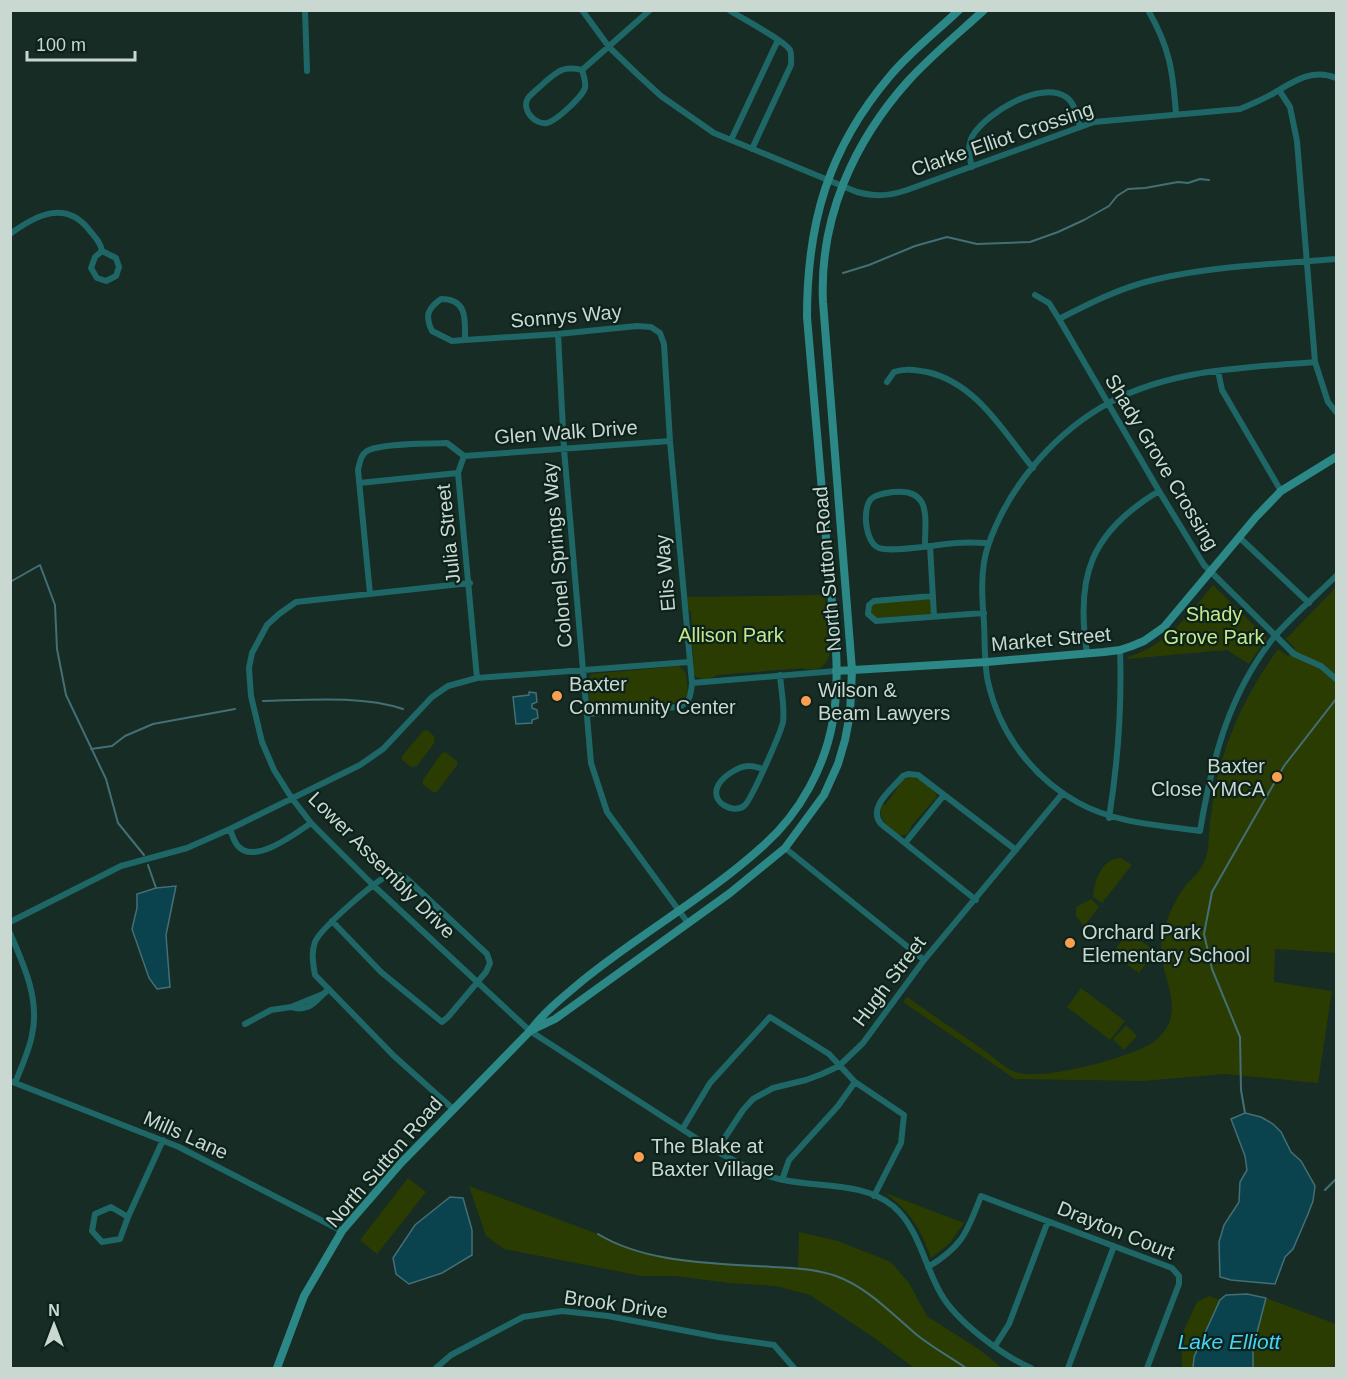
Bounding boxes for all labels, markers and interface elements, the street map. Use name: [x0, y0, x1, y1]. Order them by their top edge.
scale bar: [27, 24, 135, 62]
text: 100 m: [36, 35, 86, 55]
street label: Clarke Elliot Crossing: [908, 97, 1096, 181]
street label: Sonnys Way: [509, 300, 623, 332]
street label: Shady Grove Crossing: [1101, 370, 1223, 554]
street label: Glen Walk Drive: [494, 416, 638, 448]
street label: Colonel Springs Way: [538, 461, 576, 649]
street label: Julia Street: [432, 483, 464, 585]
street label: North Sutton Road: [809, 486, 845, 652]
street label: Elis Way: [651, 534, 679, 612]
park label: Shady Grove Park: [1163, 603, 1266, 648]
street label: Market Street: [990, 623, 1112, 655]
park label: Allison Park: [678, 624, 785, 646]
place label: Baxter Community Center: [569, 673, 736, 718]
place label: Wilson & Beam Lawyers: [818, 679, 950, 724]
marker: Baxter Community Center: [550, 689, 564, 703]
marker: Wilson & Beam Lawyers: [799, 694, 813, 708]
place label: Baxter Close YMCA: [1151, 755, 1266, 800]
marker: Baxter Close YMCA: [1270, 770, 1284, 784]
street label: Lower Assembly Drive: [304, 787, 460, 943]
place label: Orchard Park Elementary School: [1082, 921, 1250, 966]
street label: Hugh Street: [848, 931, 930, 1030]
marker: Orchard Park Elementary School: [1063, 936, 1077, 950]
street label: North Sutton Road: [321, 1092, 447, 1232]
street label: Mills Lane: [140, 1107, 232, 1163]
place label: The Blake at Baxter Village: [651, 1135, 774, 1180]
marker: The Blake at Baxter Village: [632, 1150, 646, 1164]
street label: Drayton Court: [1054, 1196, 1178, 1264]
street label: Brook Drive: [563, 1286, 669, 1322]
north arrow: [24, 1295, 84, 1355]
text: N: [48, 1302, 60, 1319]
water label: Lake Elliott: [1178, 1330, 1282, 1353]

